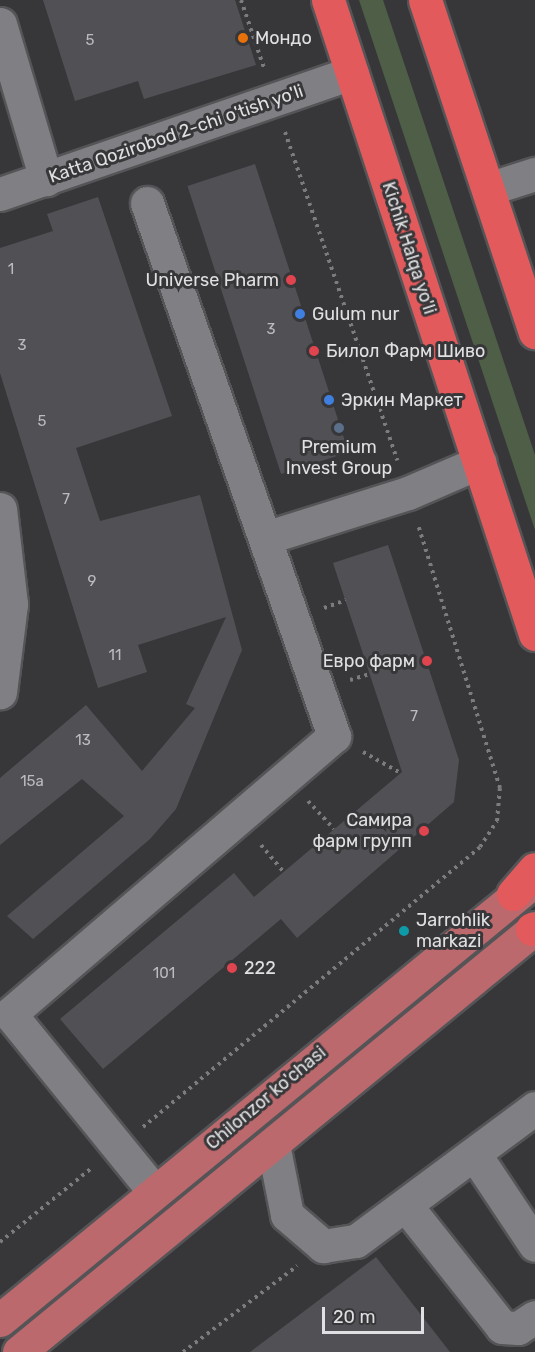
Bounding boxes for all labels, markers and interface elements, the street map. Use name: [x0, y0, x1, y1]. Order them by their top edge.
place label: Мондо: [255, 27, 312, 49]
marker: Мондо: [236, 31, 250, 45]
house number: 5: [86, 32, 94, 50]
street label: Katta Qozirobod 2-chi o'tish yo'li: [46, 80, 306, 188]
street label: Kichik Halqa yo'li: [377, 179, 441, 317]
house number: 1: [8, 261, 14, 279]
place label: Universe Pharm: [146, 269, 279, 291]
marker: Universe Pharm: [284, 273, 298, 287]
place label: Gulum nur: [312, 303, 399, 325]
marker: Gulum nur: [293, 307, 307, 321]
house number: 3: [266, 321, 276, 339]
house number: 3: [17, 337, 27, 355]
place label: Билол Фарм Шиво: [326, 340, 485, 362]
marker: Билол Фарм Шиво: [307, 344, 321, 358]
place label: Эркин Маркет: [341, 389, 463, 411]
marker: Эркин Маркет: [322, 393, 336, 407]
house number: 5: [38, 413, 46, 431]
marker: Premium Invest Group: [332, 421, 346, 435]
place label: Premium Invest Group: [286, 437, 392, 480]
house number: 7: [62, 491, 70, 509]
house number: 9: [88, 573, 96, 591]
house number: 11: [109, 647, 121, 665]
place label: Евро фарм: [323, 650, 415, 672]
marker: Евро фарм: [420, 654, 434, 668]
house number: 7: [410, 708, 418, 726]
house number: 13: [75, 732, 91, 750]
house number: 15a: [20, 773, 44, 791]
place label: Самира фарм групп: [312, 810, 412, 852]
marker: Самира фарм групп: [417, 824, 431, 838]
place label: Jarrohlik markazi: [416, 910, 490, 952]
marker: Jarrohlik markazi: [397, 924, 411, 938]
place label: 222: [244, 957, 276, 979]
marker: 222: [225, 961, 239, 975]
house number: 101: [153, 965, 175, 983]
street label: Chilonzor ko'chasi: [202, 1042, 330, 1154]
scale bar: [325, 1295, 427, 1333]
text: 20 m: [333, 1306, 375, 1328]

